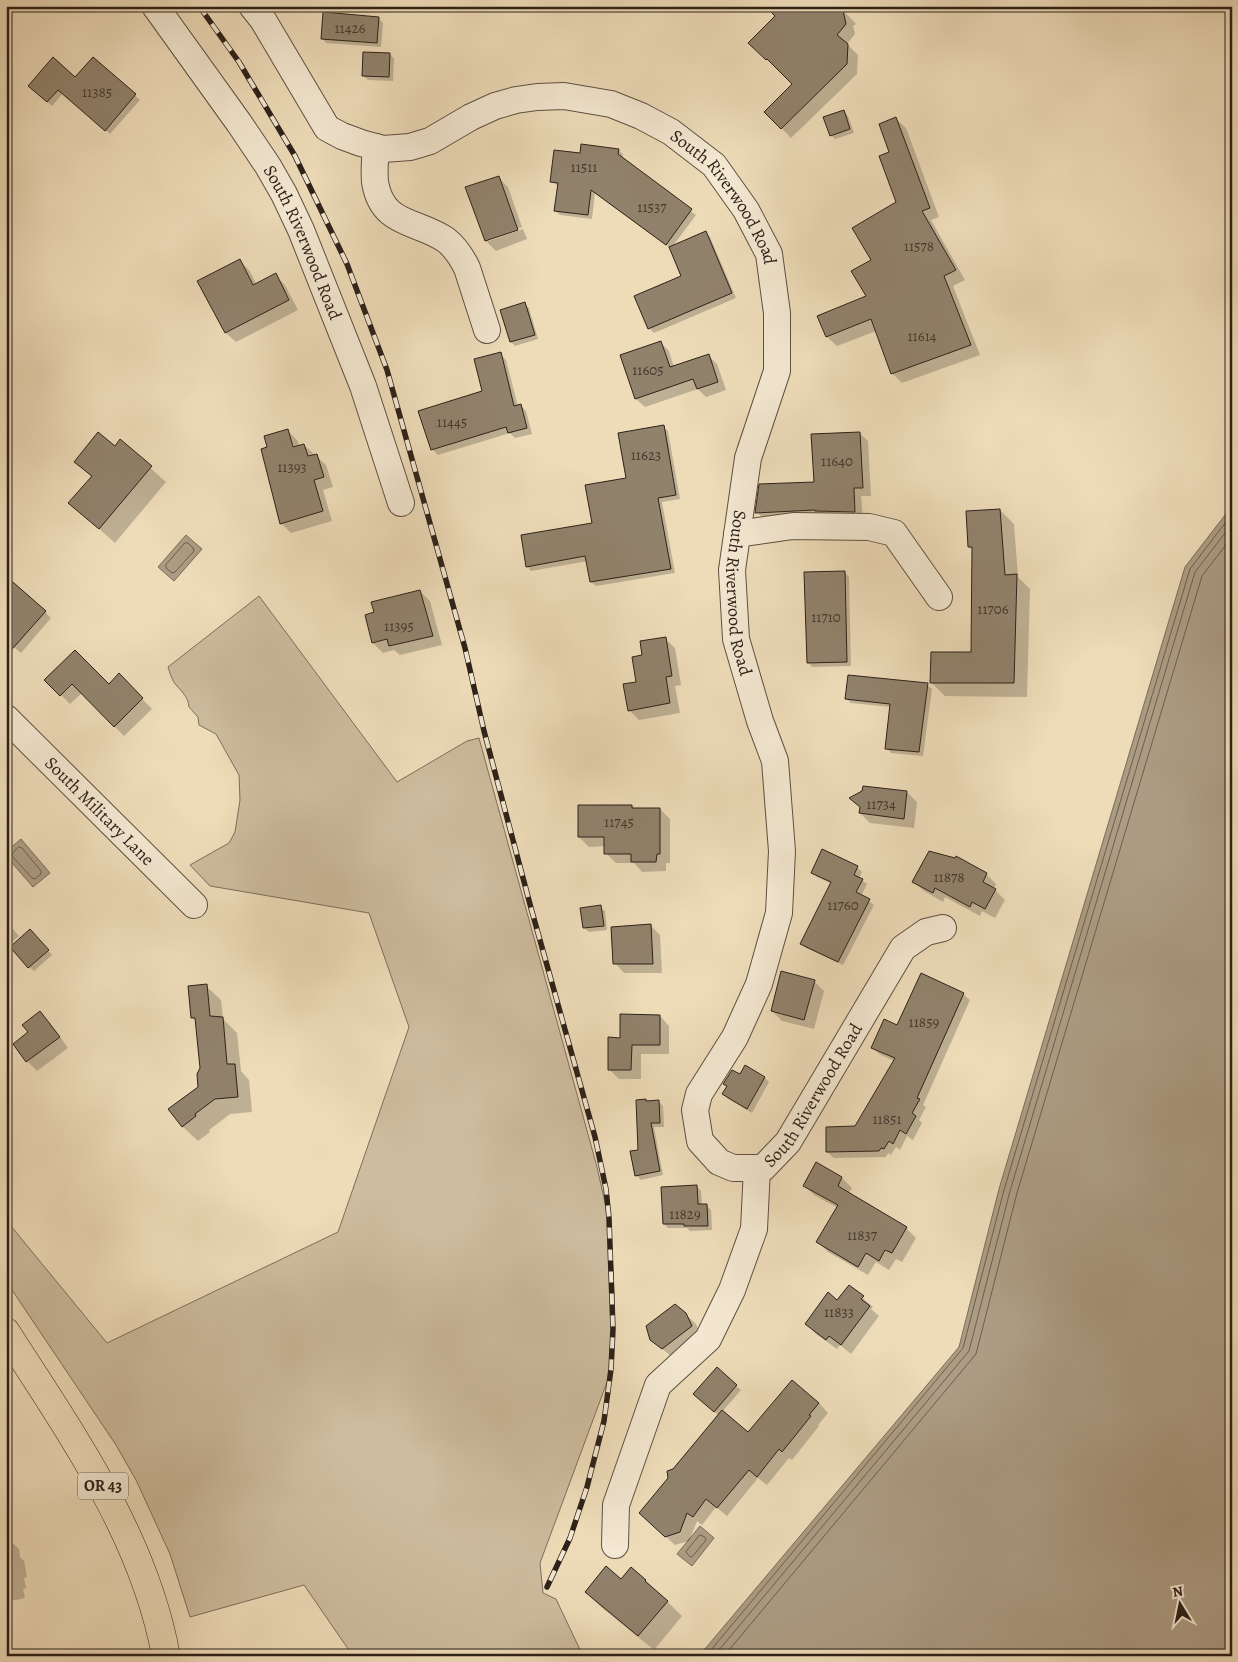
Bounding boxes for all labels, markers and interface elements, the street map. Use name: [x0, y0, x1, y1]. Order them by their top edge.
house number: 11426: [334, 18, 366, 38]
house number: 11385: [82, 82, 112, 102]
street label: South Riverwood Road: [665, 124, 782, 266]
house number: 11511: [571, 157, 597, 177]
street label: South Riverwood Road: [258, 161, 348, 324]
house number: 11537: [637, 197, 667, 217]
house number: 11578: [904, 236, 934, 256]
house number: 11614: [907, 326, 937, 346]
house number: 11605: [632, 360, 664, 380]
house number: 11445: [437, 412, 467, 432]
house number: 11623: [631, 445, 661, 465]
house number: 11640: [821, 451, 853, 471]
house number: 11393: [277, 457, 307, 477]
street label: South Riverwood Road: [720, 509, 758, 679]
house number: 11706: [977, 599, 1009, 619]
house number: 11710: [811, 607, 841, 627]
house number: 11395: [384, 616, 414, 636]
street label: South Military Lane: [40, 751, 160, 871]
house number: 11734: [866, 794, 896, 814]
house number: 11745: [604, 812, 634, 832]
house number: 11878: [933, 867, 965, 887]
house number: 11760: [827, 895, 859, 915]
house number: 11859: [909, 1012, 940, 1032]
street label: South Riverwood Road: [758, 1018, 868, 1173]
house number: 11851: [872, 1109, 902, 1129]
house number: 11829: [669, 1204, 701, 1224]
house number: 11837: [847, 1225, 878, 1245]
house number: 11833: [824, 1302, 854, 1322]
road number: OR 43: [78, 1472, 128, 1500]
north arrow: [1156, 1580, 1206, 1630]
text: N: [1171, 1581, 1185, 1602]

